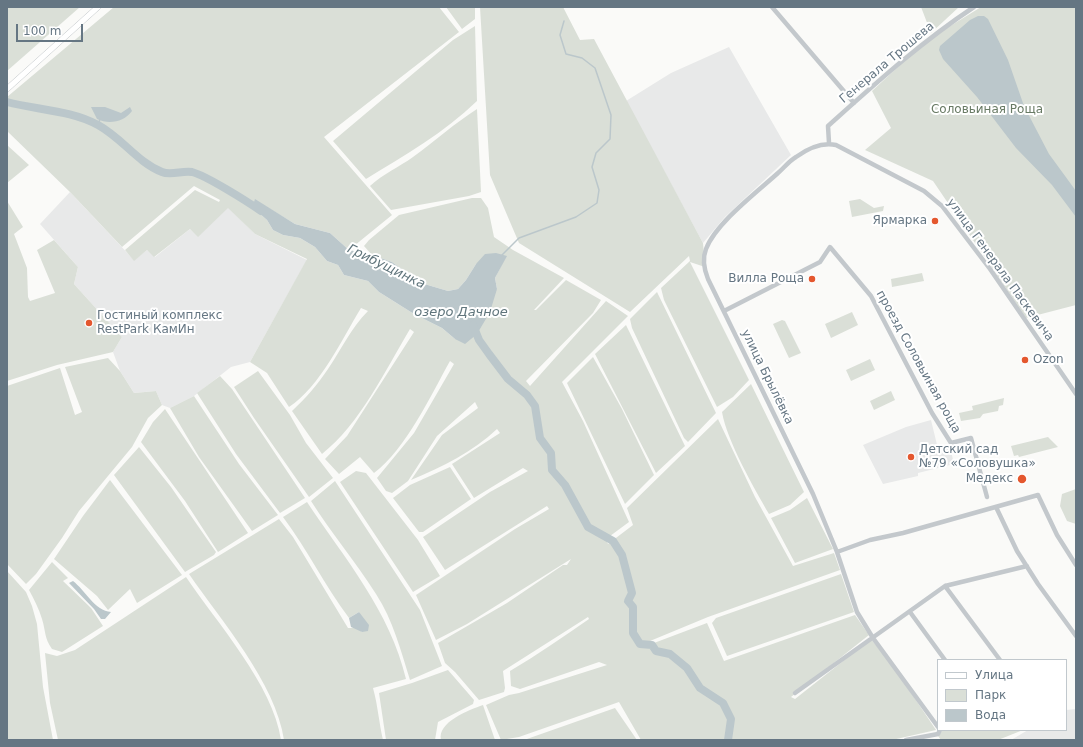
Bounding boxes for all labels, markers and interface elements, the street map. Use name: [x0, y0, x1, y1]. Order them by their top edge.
scale bar: [18, 16, 85, 42]
street label: Генерала Трошева: [837, 19, 937, 107]
text: 100 m: [23, 24, 61, 38]
park label: Соловьиная Роща: [931, 103, 1043, 117]
street label: улица Генерала Паскевича: [943, 196, 1057, 344]
place label: Ярмарка: [872, 214, 927, 228]
marker: Ярмарка: [930, 216, 940, 226]
water label: Грибущинка: [345, 241, 427, 293]
place label: Вилла Роща: [728, 272, 804, 286]
marker: Вилла Роща: [807, 274, 817, 284]
street label: проезд Соловьиная роща: [873, 288, 963, 436]
water label: озеро Дачное: [414, 305, 508, 321]
place label: Гостиный комплекс RestPark КамИн: [97, 309, 222, 337]
marker: Гостиный комплекс RestPark КамИн: [84, 318, 94, 328]
street label: улица Брылёвка: [738, 327, 796, 427]
place label: Ozon: [1033, 353, 1064, 367]
marker: Ozon: [1020, 355, 1030, 365]
place label: Детский сад №79 «Соловушка»: [919, 443, 1036, 471]
marker: Детский сад №79 «Соловушка»: [906, 452, 916, 462]
place label: Медекс: [966, 472, 1013, 486]
marker: Медекс: [1016, 473, 1028, 485]
legend: [937, 659, 1067, 731]
text: Улица: [975, 668, 1013, 682]
text: Парк: [975, 688, 1006, 702]
text: Вода: [975, 708, 1006, 722]

